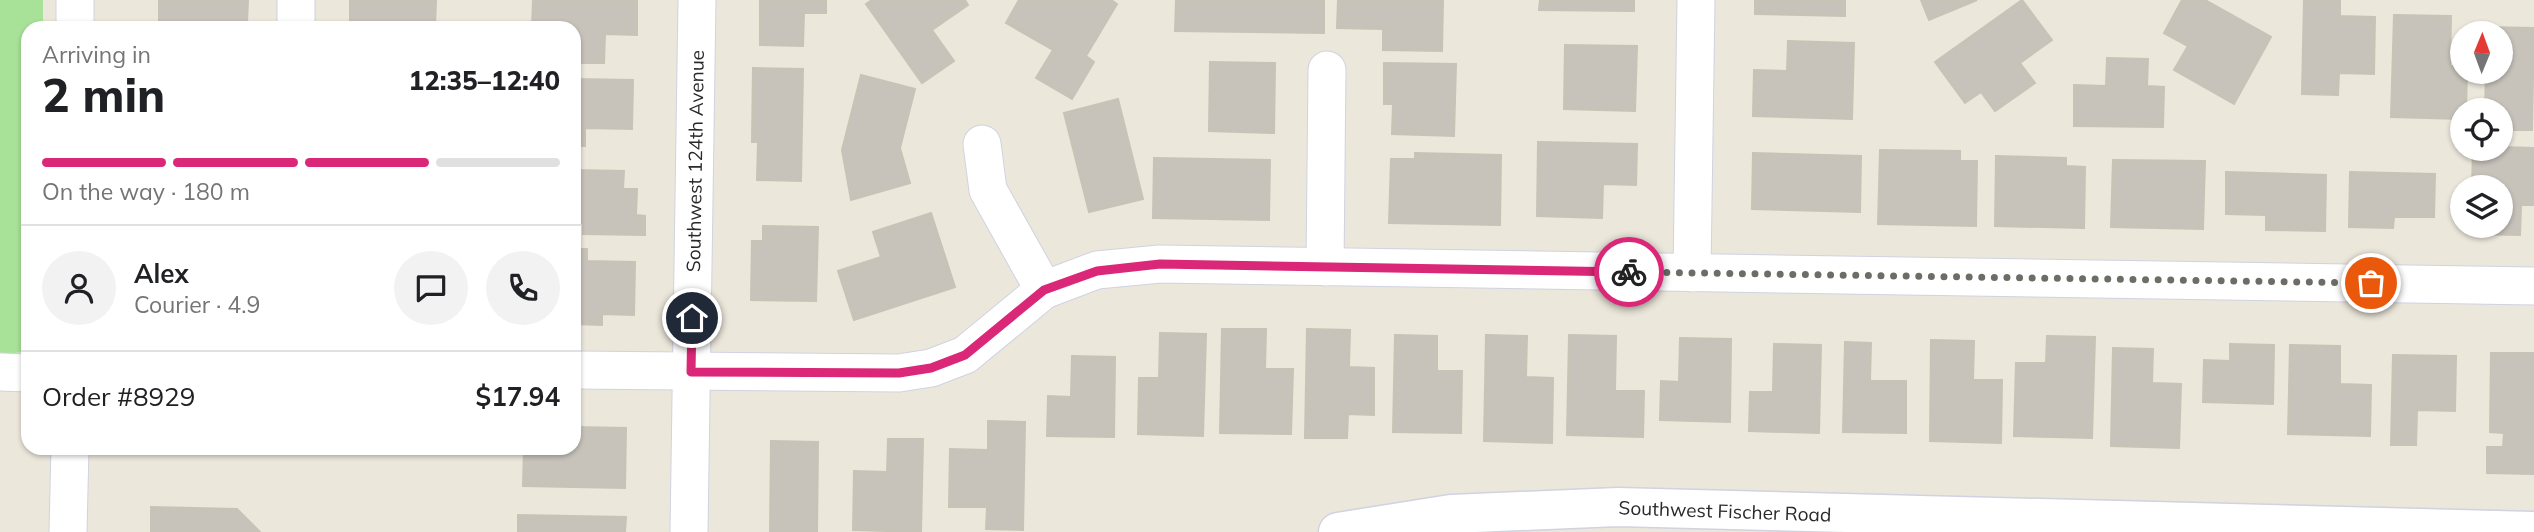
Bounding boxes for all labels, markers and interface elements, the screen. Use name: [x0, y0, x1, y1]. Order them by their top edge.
north arrow: [2450, 21, 2513, 84]
map controls: [2450, 21, 2513, 238]
text: Arriving in: [42, 40, 151, 69]
street label: Southwest 124th Avenue: [681, 50, 709, 272]
text: 12:35–12:40: [409, 64, 560, 97]
text: 2 min: [42, 66, 165, 124]
button: locate: [2450, 98, 2513, 161]
button: layers: [2450, 175, 2513, 238]
text: On the way · 180 m: [42, 177, 250, 206]
courier: [1594, 237, 1664, 307]
button: person: [42, 251, 116, 325]
button: chat: [394, 251, 468, 325]
button: phone: [486, 251, 560, 325]
icon: bike: [1610, 253, 1648, 291]
pin: [2341, 253, 2401, 313]
text: Alex: [134, 257, 189, 290]
icon: bag: [2352, 264, 2390, 302]
pin: [662, 288, 722, 348]
text: Courier · 4.9: [134, 290, 260, 319]
icon: home: [673, 299, 711, 337]
text: Order #8929: [42, 380, 195, 413]
text: $17.94: [476, 380, 560, 413]
street label: Southwest Fischer Road: [1618, 495, 1832, 527]

